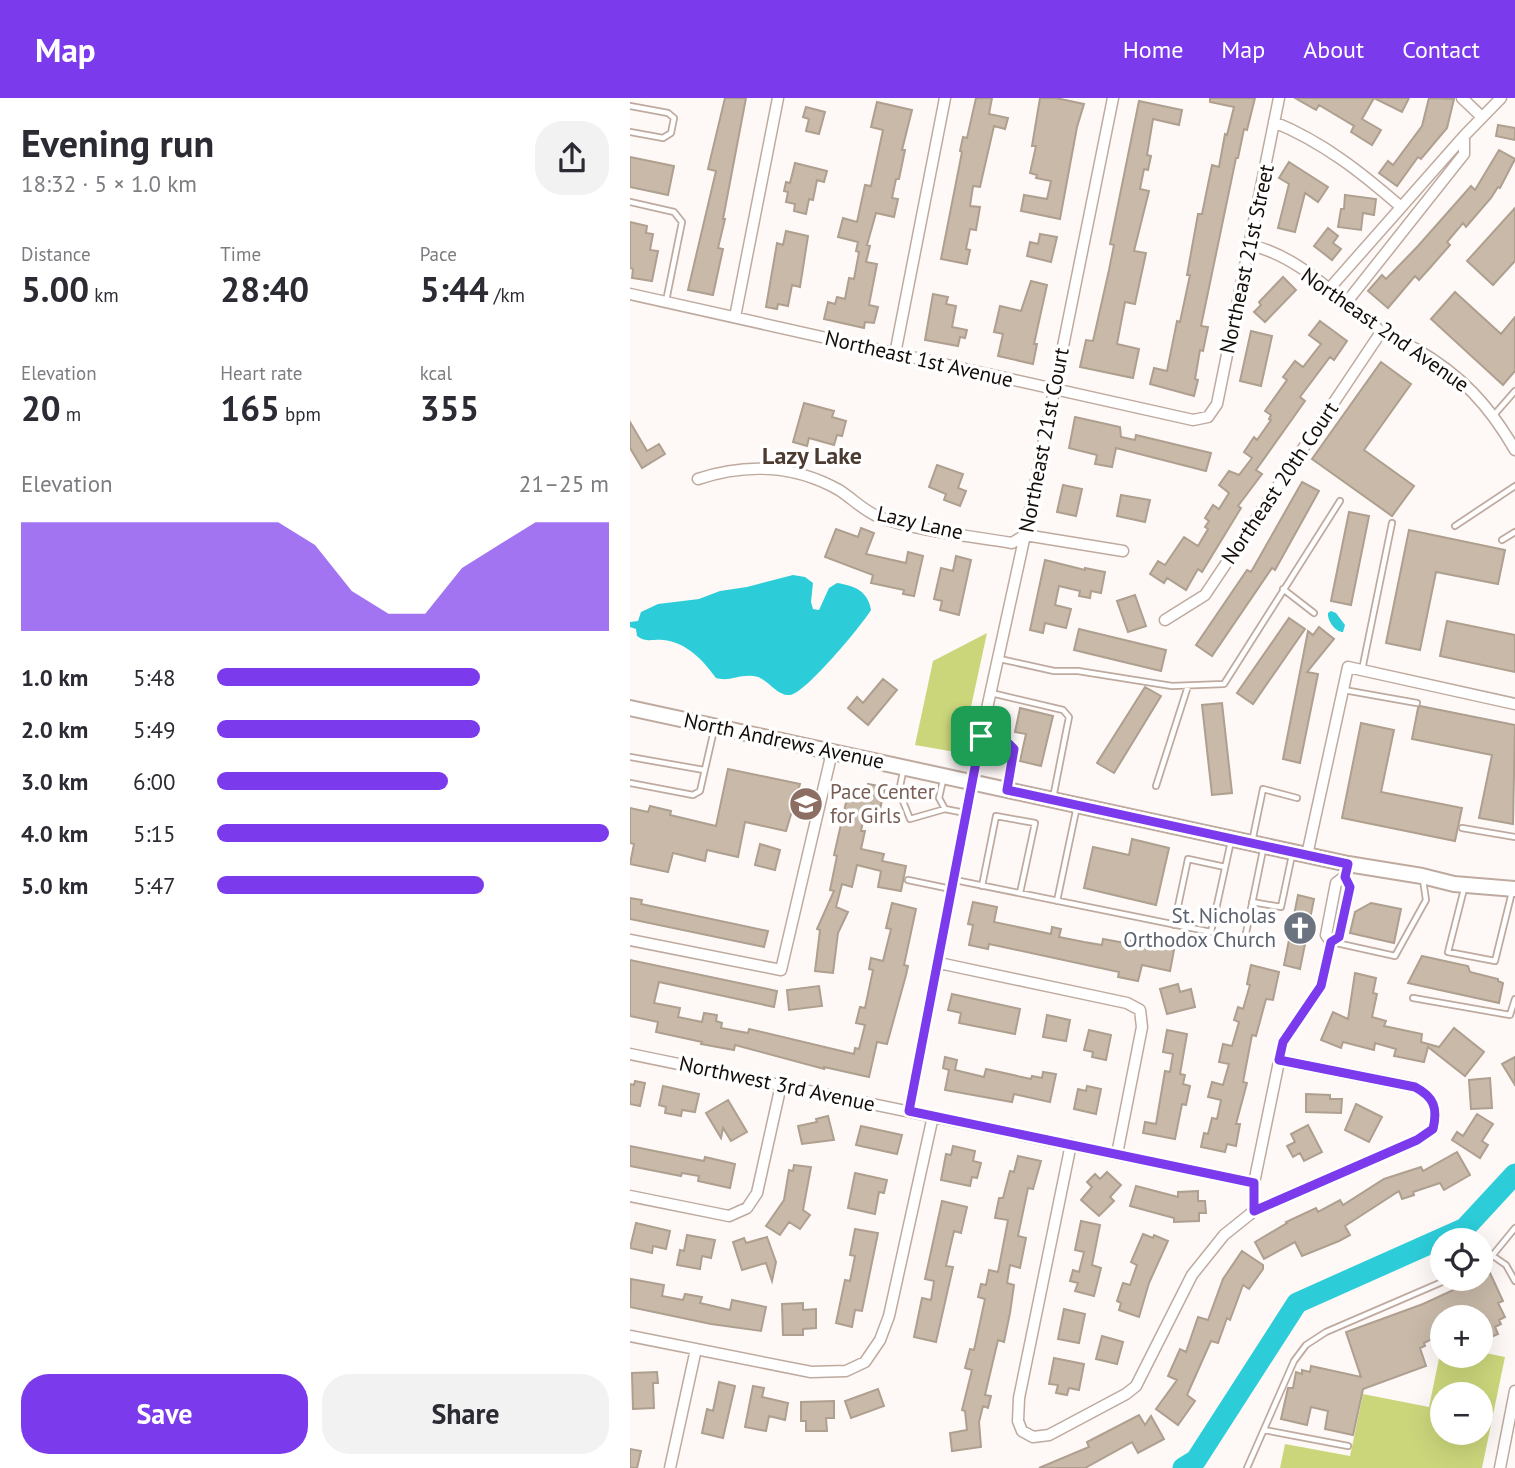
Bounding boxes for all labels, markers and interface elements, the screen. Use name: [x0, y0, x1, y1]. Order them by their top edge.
text: Map: [35, 28, 96, 71]
text: Home: [1123, 34, 1183, 65]
text: Map: [1221, 34, 1265, 65]
text: About: [1303, 34, 1364, 65]
text: Contact: [1402, 34, 1480, 65]
text: Evening run: [21, 118, 214, 167]
button: share: [535, 121, 609, 195]
street label: Northeast 21st Street: [1213, 162, 1280, 356]
text: 18:32 · 5 × 1.0 km: [21, 169, 197, 198]
text: Distance: [21, 242, 91, 266]
text: Time: [220, 242, 261, 266]
text: Pace: [420, 242, 457, 266]
street label: Northeast 2nd Avenue: [1296, 261, 1475, 398]
text: 5.00: [21, 266, 89, 312]
text: 28:40: [220, 266, 309, 312]
text: 5:44: [420, 266, 489, 312]
text: km: [89, 283, 119, 307]
text: /km: [489, 283, 525, 307]
street label: Northeast 1st Avenue: [822, 324, 1016, 393]
street label: Northeast 21st Court: [1012, 345, 1075, 535]
text: Elevation: [21, 361, 97, 385]
text: Heart rate: [220, 361, 302, 385]
text: kcal: [420, 361, 452, 385]
text: 20: [21, 385, 61, 431]
text: 165: [220, 385, 280, 431]
text: 355: [420, 385, 479, 431]
street label: Northeast 20th Court: [1215, 396, 1344, 569]
text: m: [61, 402, 81, 426]
text: bpm: [280, 402, 321, 426]
district label: Lazy Lake: [762, 440, 862, 471]
text: Elevation: [21, 469, 113, 498]
text: 21–25 m: [519, 469, 609, 498]
street label: Lazy Lane: [874, 499, 966, 546]
text: 1.0 km: [21, 663, 88, 692]
text: 5:48: [133, 663, 176, 692]
street label: North Andrews Avenue: [681, 706, 887, 775]
pin: [951, 706, 1011, 766]
text: 2.0 km: [21, 715, 88, 744]
text: 5:49: [133, 715, 176, 744]
icon: arrive: [962, 717, 1000, 755]
text: 3.0 km: [21, 767, 88, 796]
text: 6:00: [133, 767, 176, 796]
place label: Pace Center for Girls: [830, 778, 935, 829]
school or university icon: Pace Center for Girls: [787, 785, 825, 823]
text: 4.0 km: [21, 819, 88, 848]
text: 5:15: [133, 819, 176, 848]
text: 5.0 km: [21, 871, 88, 900]
text: 5:47: [133, 871, 176, 900]
place label: St. Nicholas Orthodox Church: [1123, 902, 1276, 953]
church icon: St. Nicholas Orthodox Church: [1281, 909, 1319, 947]
street label: Northwest 3rd Avenue: [677, 1050, 878, 1117]
map controls: [1430, 1228, 1493, 1445]
button: locate: [1430, 1228, 1493, 1291]
button: +: [1430, 1305, 1493, 1368]
button: Save: [21, 1374, 308, 1454]
button: Share: [322, 1374, 609, 1454]
button: −: [1430, 1382, 1493, 1445]

